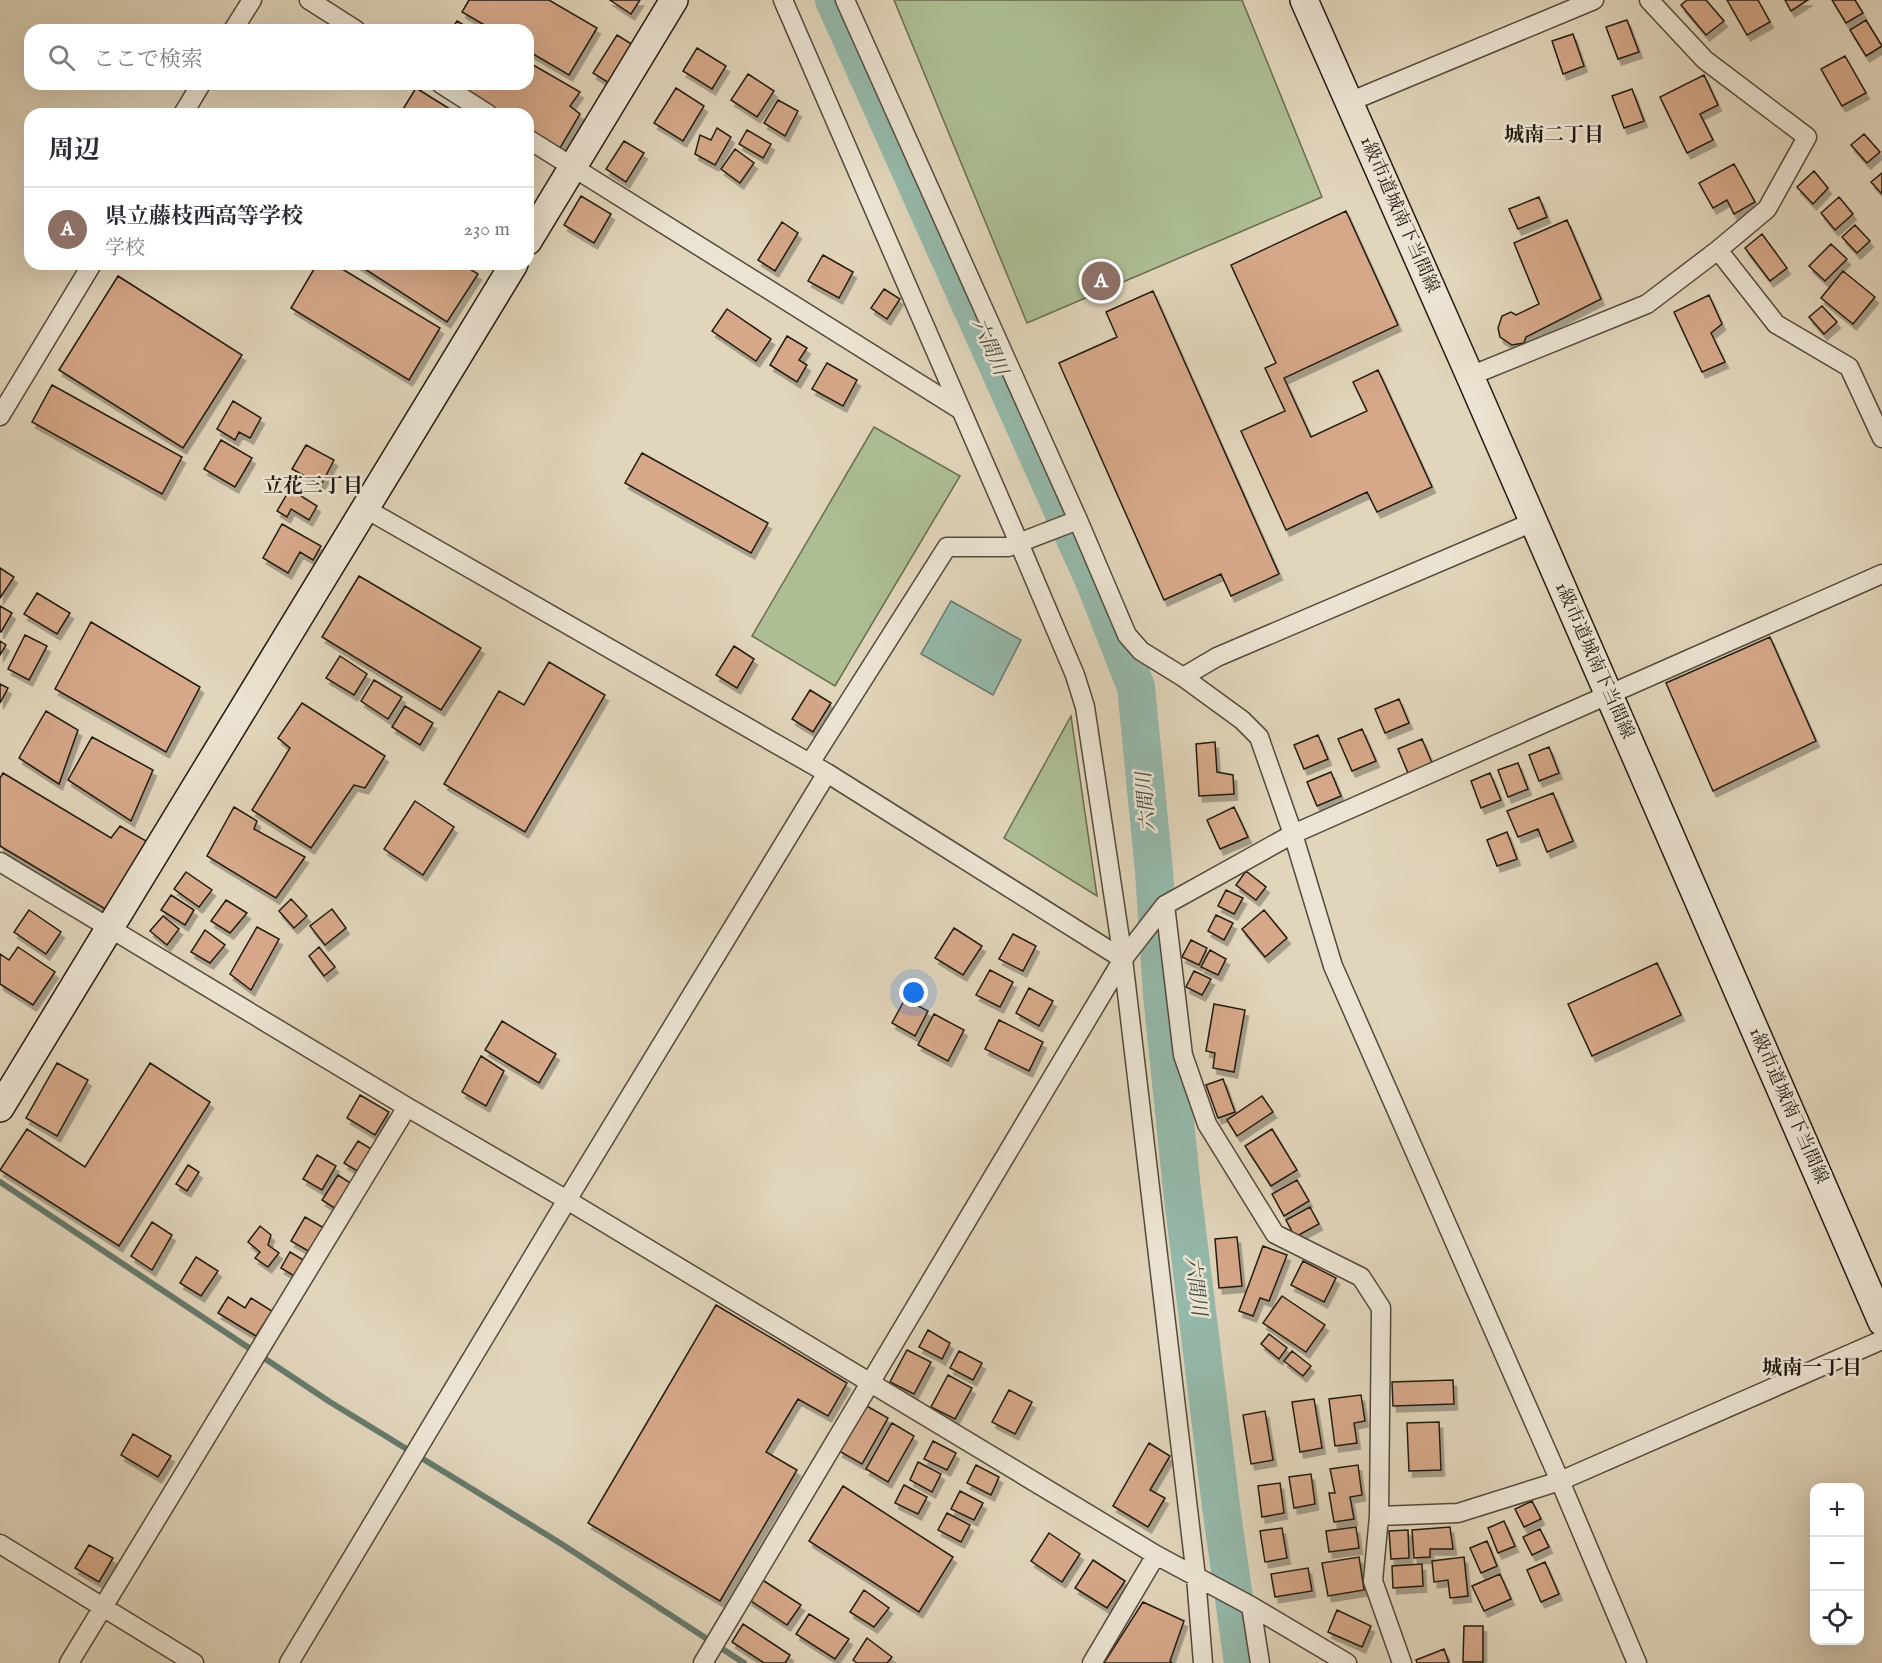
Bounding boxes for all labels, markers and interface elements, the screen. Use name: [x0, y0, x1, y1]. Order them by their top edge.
search box: [24, 24, 534, 90]
icon: search: [45, 41, 78, 74]
text: ここで検索: [93, 46, 203, 74]
district label: 城南二丁目: [1504, 123, 1604, 148]
street label: 1級市道城南下当間線: [1354, 133, 1444, 297]
text: 周辺: [48, 134, 100, 167]
text: 県立藤枝西高等学校: [105, 203, 303, 231]
text: A: [61, 217, 74, 242]
text: 230 m: [464, 217, 510, 242]
text: 学校: [105, 236, 145, 261]
pin: A: [1082, 258, 1120, 304]
water label: 六間川: [965, 315, 1013, 381]
district label: 立花三丁目: [263, 474, 363, 499]
street label: 1級市道城南下当間線: [1549, 579, 1639, 743]
water label: 六間川: [1132, 769, 1162, 833]
your location: [899, 978, 928, 1007]
street label: 1級市道城南下当間線: [1743, 1024, 1833, 1188]
water label: 六間川: [1179, 1255, 1211, 1319]
district label: 城南一丁目: [1762, 1356, 1862, 1381]
map controls: [1810, 1483, 1864, 1645]
button: +: [1810, 1483, 1864, 1537]
button: −: [1810, 1537, 1864, 1591]
button: locate: [1810, 1591, 1864, 1645]

